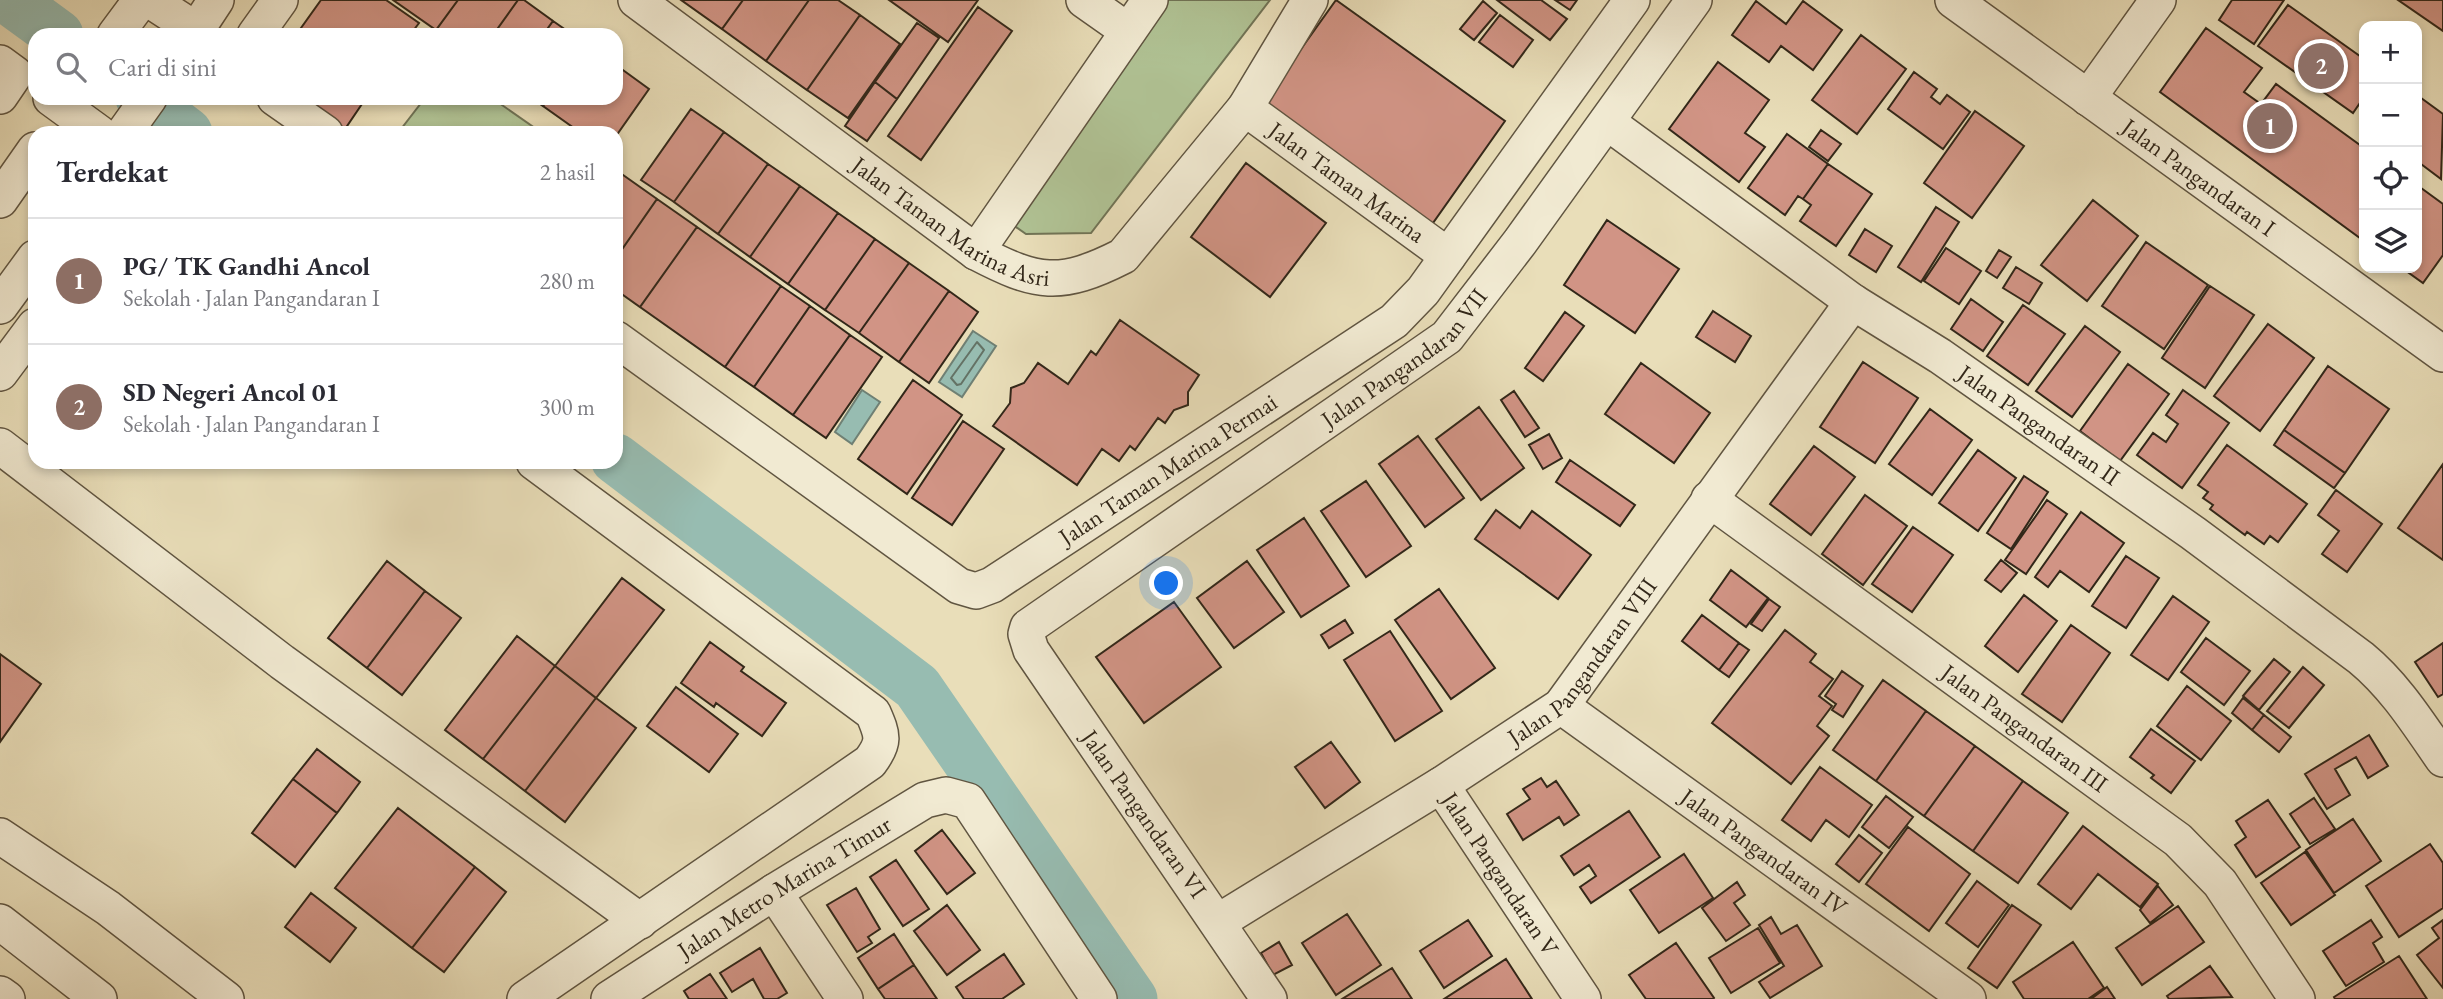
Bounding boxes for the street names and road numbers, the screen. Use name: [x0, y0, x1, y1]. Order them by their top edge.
street label: Jalan Pangandaran I: [2114, 110, 2282, 243]
street label: Jalan Taman Marina: [1261, 113, 1432, 250]
street label: Jalan Taman Marina Asri: [844, 148, 1051, 293]
street label: Jalan Pangandaran VII: [1313, 282, 1494, 436]
street label: Jalan Pangandaran II: [1951, 356, 2126, 492]
street label: Jalan Taman Marina Permai: [1051, 386, 1283, 553]
street label: Jalan Pangandaran VIII: [1500, 572, 1663, 753]
street label: Jalan Pangandaran III: [1934, 656, 2114, 799]
street label: Jalan Pangandaran VI: [1074, 722, 1214, 904]
street label: Jalan Pangandaran IV: [1673, 780, 1855, 923]
street label: Jalan Pangandaran V: [1434, 784, 1567, 963]
street label: Jalan Metro Marina Timur: [670, 808, 897, 967]

